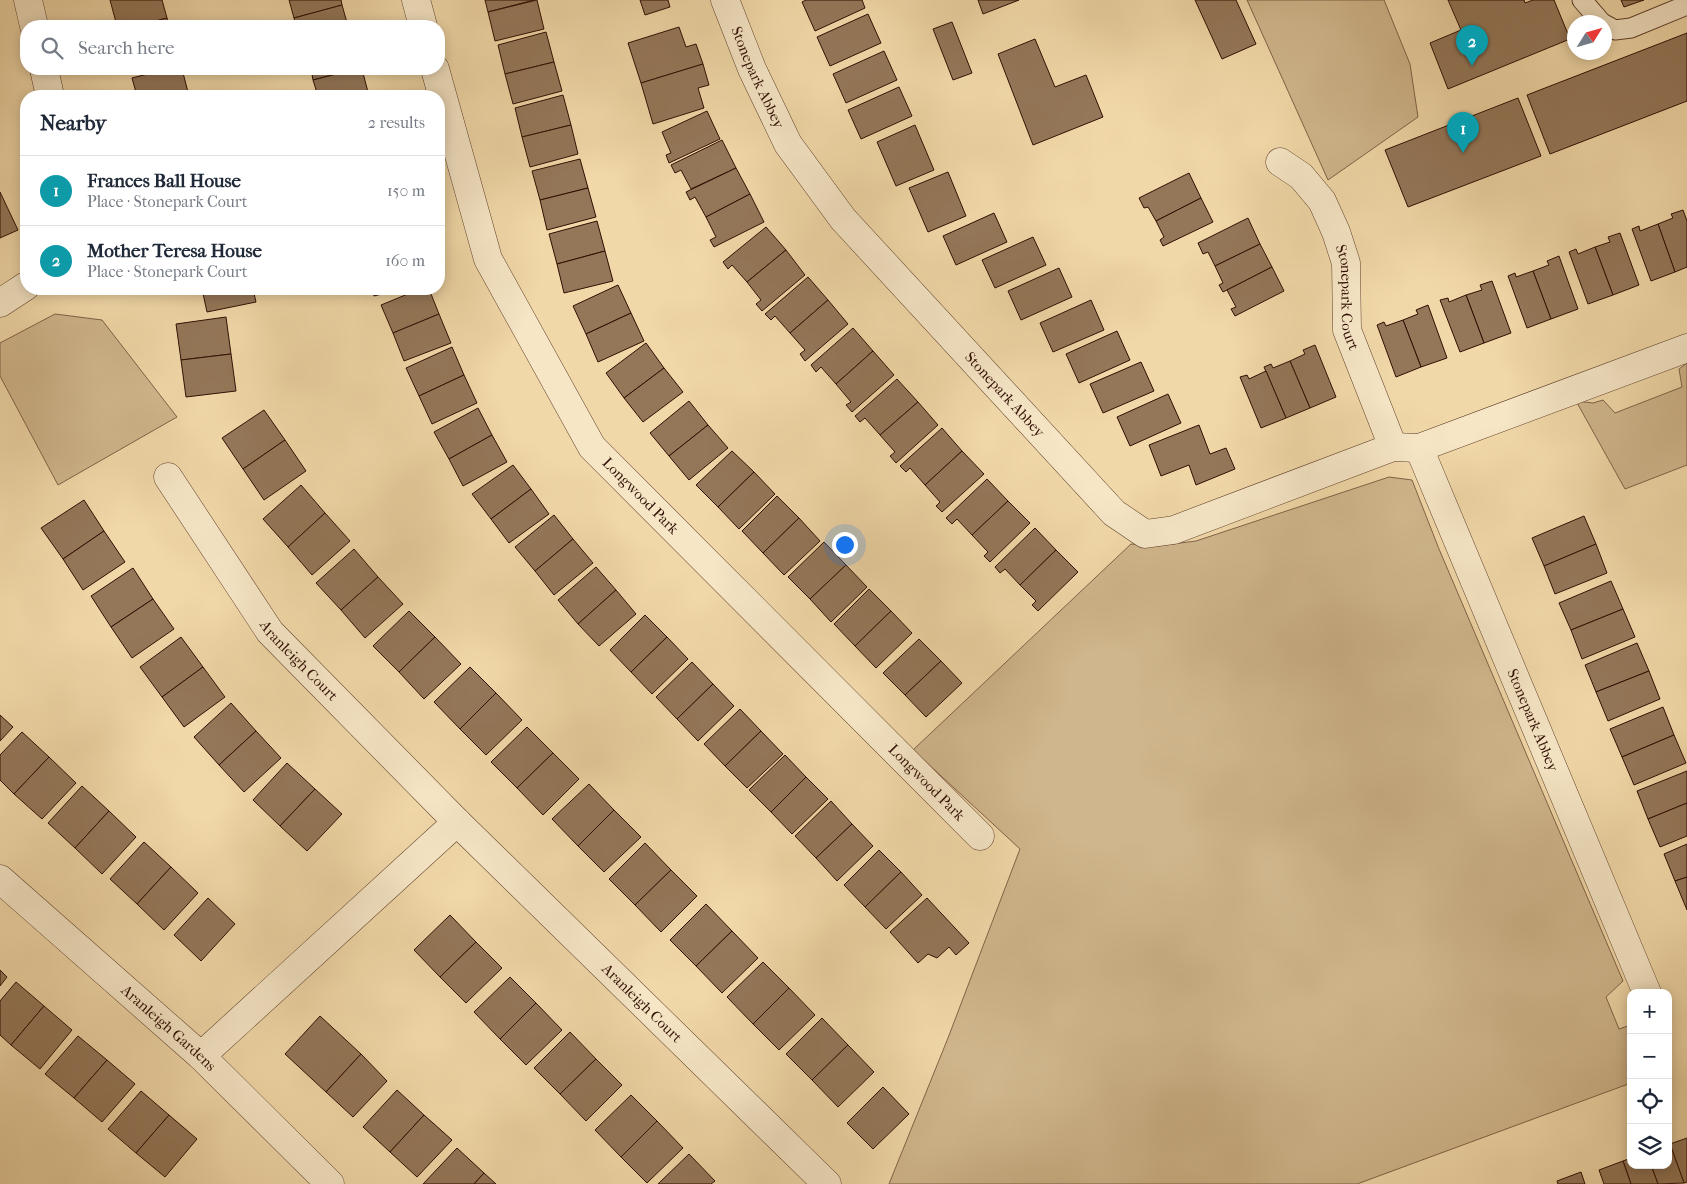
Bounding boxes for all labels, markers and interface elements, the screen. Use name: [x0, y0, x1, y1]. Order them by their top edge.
north arrow: [1567, 15, 1612, 60]
search box: [20, 20, 445, 75]
street label: Stonepark Abbey: [727, 24, 789, 132]
pin: 2: [1456, 25, 1488, 66]
icon: search: [38, 34, 66, 62]
text: Search here: [78, 37, 174, 59]
text: Nearby: [40, 111, 106, 135]
pin: 1: [1447, 112, 1479, 153]
text: 2 results: [368, 113, 425, 132]
text: Frances Ball House: [87, 170, 241, 192]
text: 1: [53, 181, 59, 200]
text: 150 m: [387, 181, 425, 200]
text: Place · Stonepark Court: [87, 192, 247, 211]
text: Mother Teresa House: [87, 240, 262, 262]
street label: Stonepark Court: [1332, 242, 1363, 353]
text: 2: [52, 251, 60, 270]
text: 160 m: [385, 251, 425, 270]
text: Place · Stonepark Court: [87, 262, 247, 281]
street label: Stonepark Abbey: [961, 348, 1049, 442]
street label: Longwood Park: [599, 454, 683, 538]
your location: [832, 532, 858, 558]
street label: Aranleigh Court: [255, 616, 342, 705]
street label: Stonepark Abbey: [1503, 666, 1563, 775]
street label: Longwood Park: [885, 740, 969, 825]
street label: Aranleigh Court: [597, 959, 686, 1047]
street label: Aranleigh Gardens: [117, 980, 220, 1075]
map controls: [1627, 989, 1672, 1169]
button: +: [1627, 989, 1672, 1034]
button: −: [1627, 1034, 1672, 1079]
button: locate: [1627, 1079, 1672, 1124]
button: layers: [1627, 1124, 1672, 1169]

